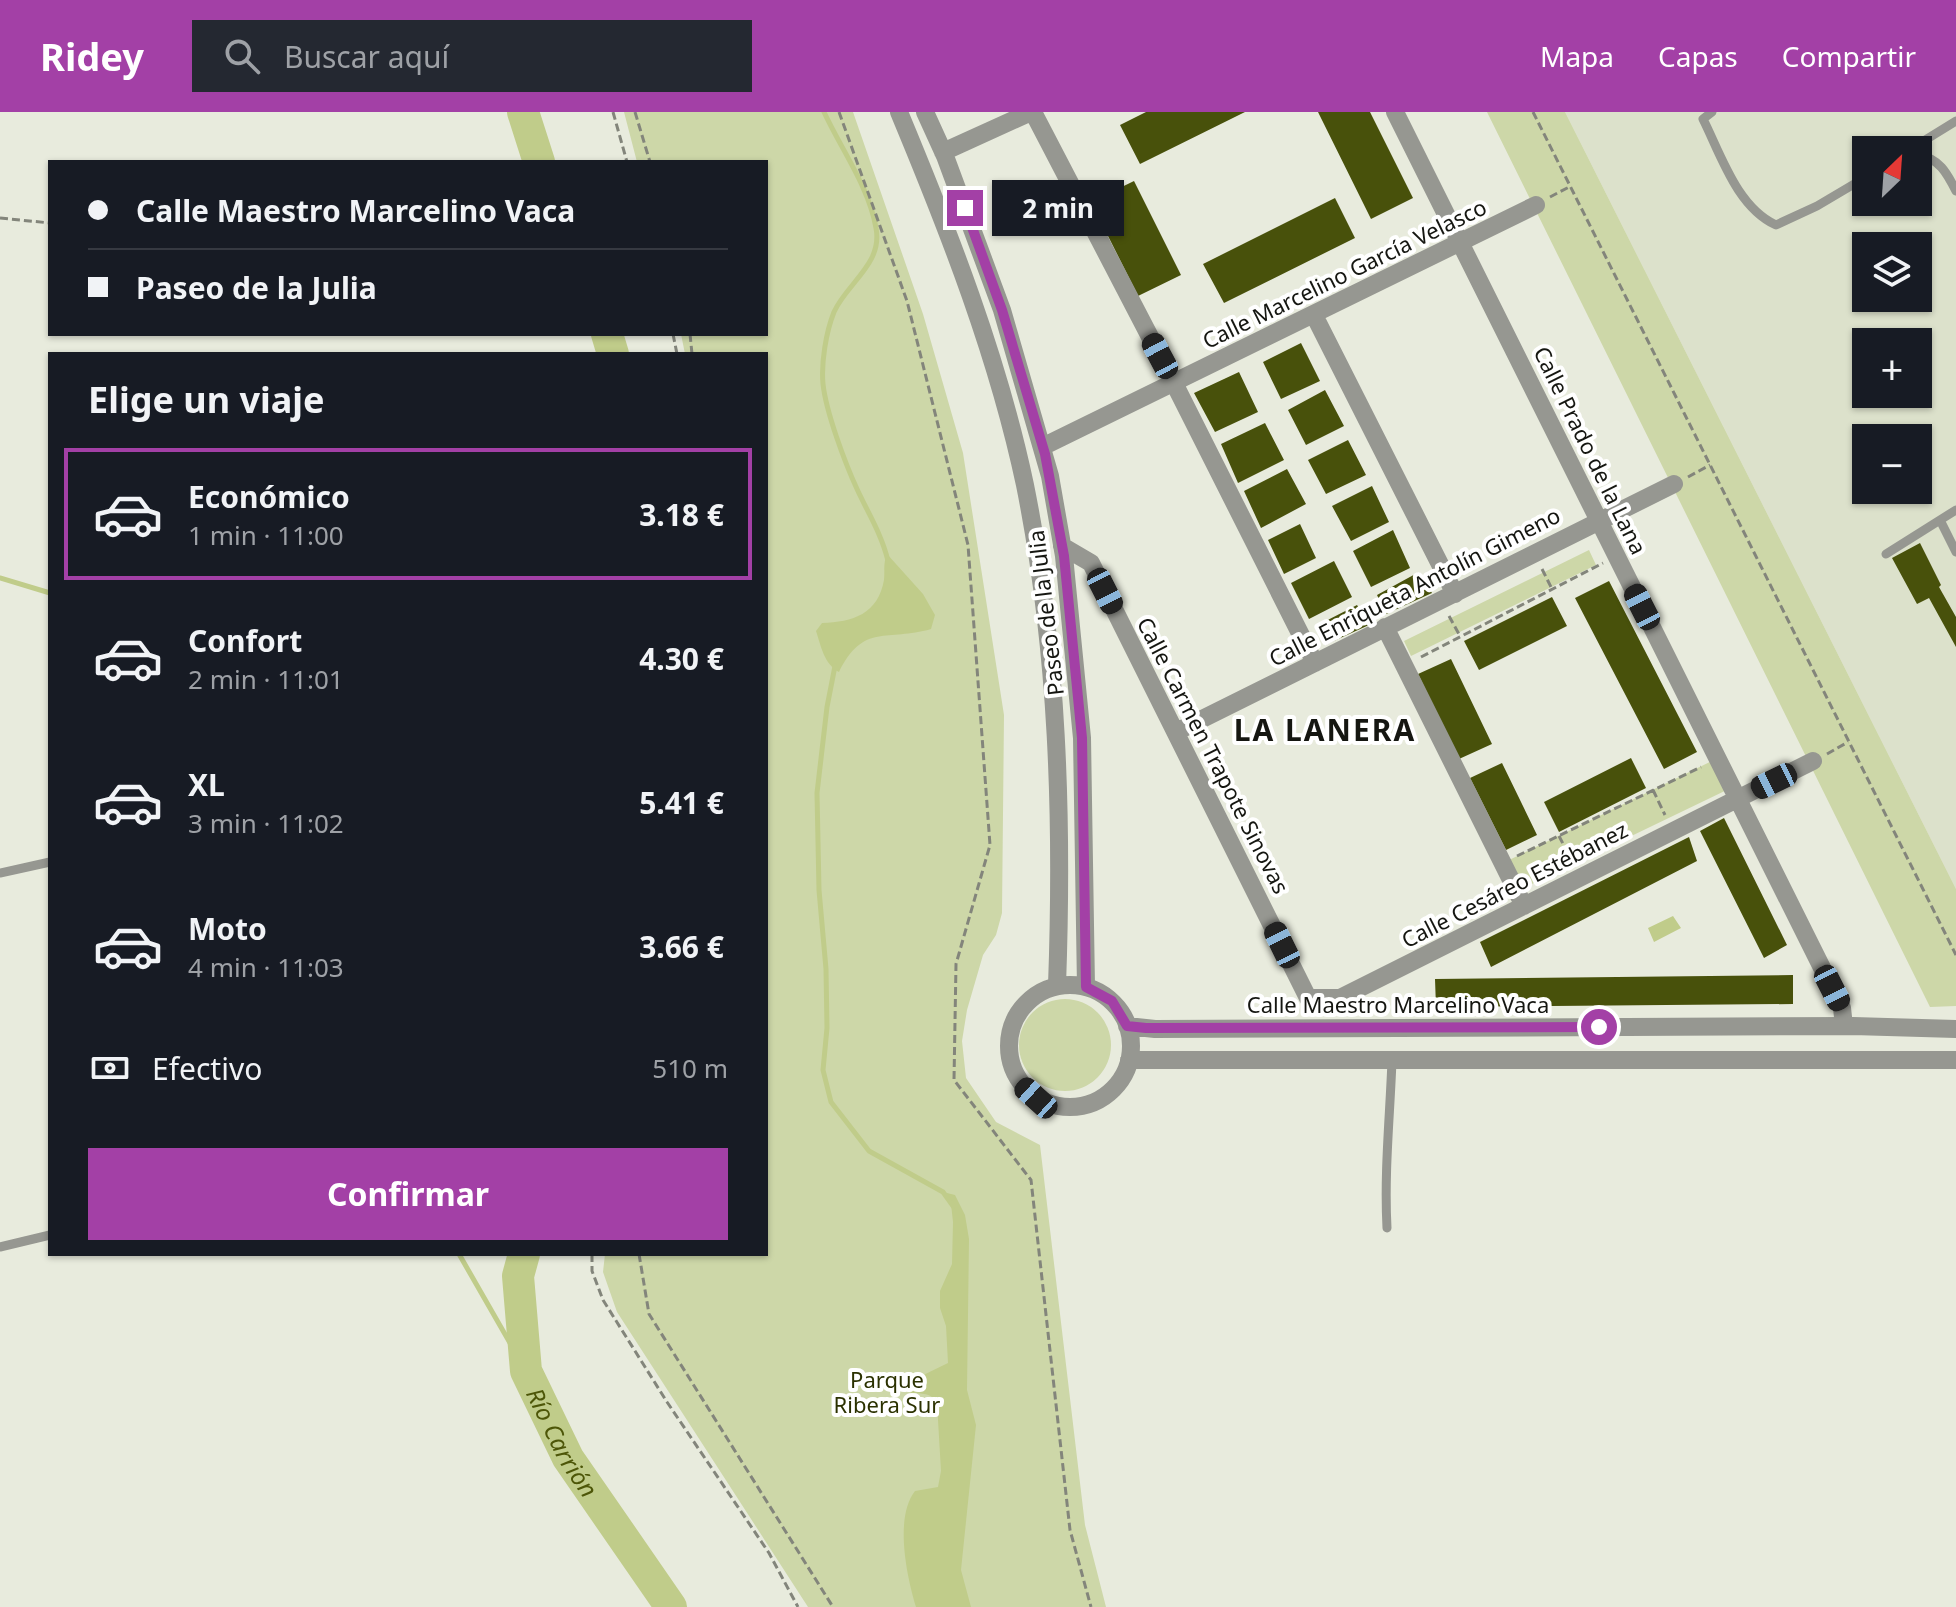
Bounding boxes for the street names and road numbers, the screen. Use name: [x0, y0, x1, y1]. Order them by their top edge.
street label: Calle Marcelino García Velasco: [1197, 191, 1491, 355]
street label: Calle Prado de la Lana: [1528, 341, 1654, 559]
street label: Calle Enriqueta Antolín Gimeno: [1263, 499, 1565, 673]
street label: Paseo de la Julia: [1020, 529, 1070, 697]
street label: Calle Carmen Trapote Sinovas: [1131, 612, 1297, 898]
street label: Calle Cesáreo Estébanez: [1396, 814, 1632, 954]
street label: Calle Maestro Marcelino Vaca: [1247, 989, 1549, 1019]

